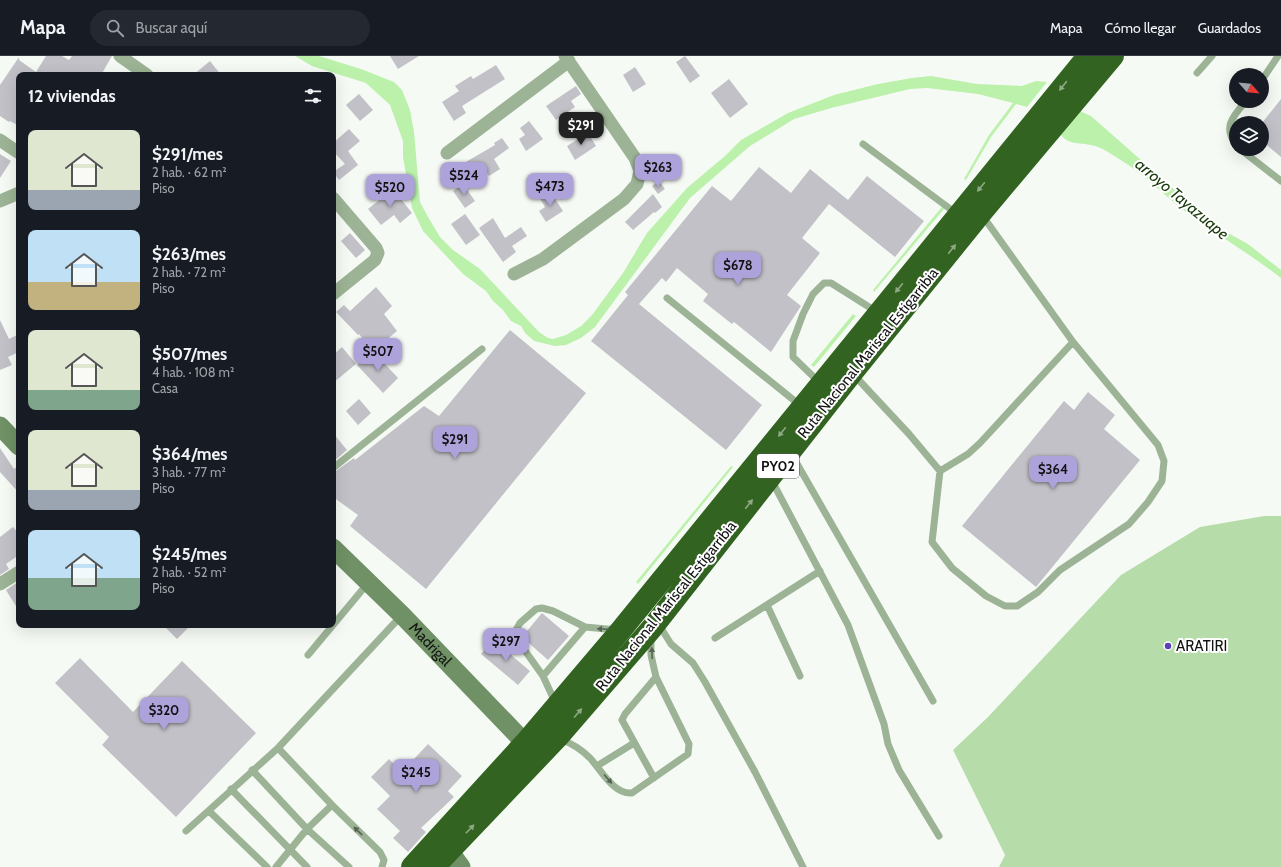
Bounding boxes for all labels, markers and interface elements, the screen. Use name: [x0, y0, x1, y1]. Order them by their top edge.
search box: [90, 10, 370, 46]
text: Mapa: [20, 16, 66, 39]
icon: search: [104, 17, 126, 39]
text: Buscar aquí: [136, 19, 207, 37]
text: Mapa: [1050, 19, 1083, 37]
text: Cómo llegar: [1105, 19, 1176, 37]
text: Guardados: [1198, 19, 1261, 37]
north arrow: [1229, 68, 1269, 108]
map controls: [1229, 68, 1269, 156]
one-way arrow: [1059, 81, 1068, 92]
icon: filters: [302, 85, 324, 107]
text: 12 viviendas: [28, 86, 116, 106]
pin: $291: [557, 112, 605, 146]
button: layers: [1229, 116, 1269, 156]
text: $291: [568, 117, 594, 133]
text: $291/mes: [152, 144, 223, 164]
icon: home: [60, 146, 108, 194]
pin: $263: [634, 154, 682, 188]
water label: arroyo Tayazuape: [1132, 155, 1232, 243]
text: $263: [644, 159, 672, 175]
pin: $524: [440, 162, 488, 196]
text: 2 hab. · 62 m²: [152, 164, 227, 180]
text: $524: [449, 167, 479, 183]
pin: $473: [526, 173, 574, 207]
pin: $520: [366, 174, 414, 208]
text: $473: [535, 178, 565, 194]
text: $520: [375, 179, 405, 195]
text: Piso: [152, 180, 175, 196]
one-way arrow: [977, 182, 986, 193]
text: $263/mes: [152, 244, 226, 264]
one-way arrow: [947, 244, 956, 255]
icon: home: [60, 246, 108, 294]
pin: $678: [714, 252, 762, 286]
text: $678: [723, 257, 753, 273]
text: 2 hab. · 72 m²: [152, 264, 226, 280]
street label: Ruta Nacional Mariscal Estigarribia: [794, 264, 943, 442]
text: Piso: [152, 280, 175, 296]
one-way arrow: [895, 283, 904, 293]
pin: $507: [354, 338, 402, 372]
text: $507: [363, 343, 393, 359]
text: $507/mes: [152, 344, 227, 364]
icon: home: [60, 346, 108, 394]
text: 4 hab. · 108 m²: [152, 364, 234, 380]
text: Casa: [152, 380, 178, 396]
pin: $291: [431, 426, 479, 460]
one-way arrow: [777, 427, 786, 438]
text: $291: [442, 431, 468, 447]
text: $364/mes: [152, 444, 228, 464]
icon: home: [60, 446, 108, 494]
road number: PY02: [757, 454, 799, 478]
pin: $364: [1029, 456, 1077, 490]
text: $364: [1038, 461, 1068, 477]
text: 3 hab. · 77 m²: [152, 464, 226, 480]
text: Piso: [152, 480, 175, 496]
one-way arrow: [744, 499, 753, 510]
street label: Ruta Nacional Mariscal Estigarribia: [592, 517, 741, 695]
text: $245/mes: [152, 544, 227, 564]
icon: home: [60, 546, 108, 594]
text: 2 hab. · 52 m²: [152, 564, 226, 580]
text: Piso: [152, 580, 175, 596]
street label: Madrigal: [405, 619, 456, 670]
one-way arrow: [597, 626, 609, 633]
pin: $297: [482, 628, 530, 662]
text: $297: [492, 633, 520, 649]
place label: ARATIRI: [1176, 637, 1227, 655]
marker: ARATIRI: [1163, 641, 1173, 651]
one-way arrow: [648, 647, 655, 659]
pin: $320: [140, 697, 188, 731]
text: $320: [149, 702, 179, 718]
one-way arrow: [573, 708, 582, 719]
pin: $245: [392, 759, 440, 793]
text: $245: [401, 764, 431, 780]
one-way arrow: [603, 775, 612, 784]
one-way arrow: [465, 824, 474, 833]
one-way arrow: [354, 827, 363, 836]

